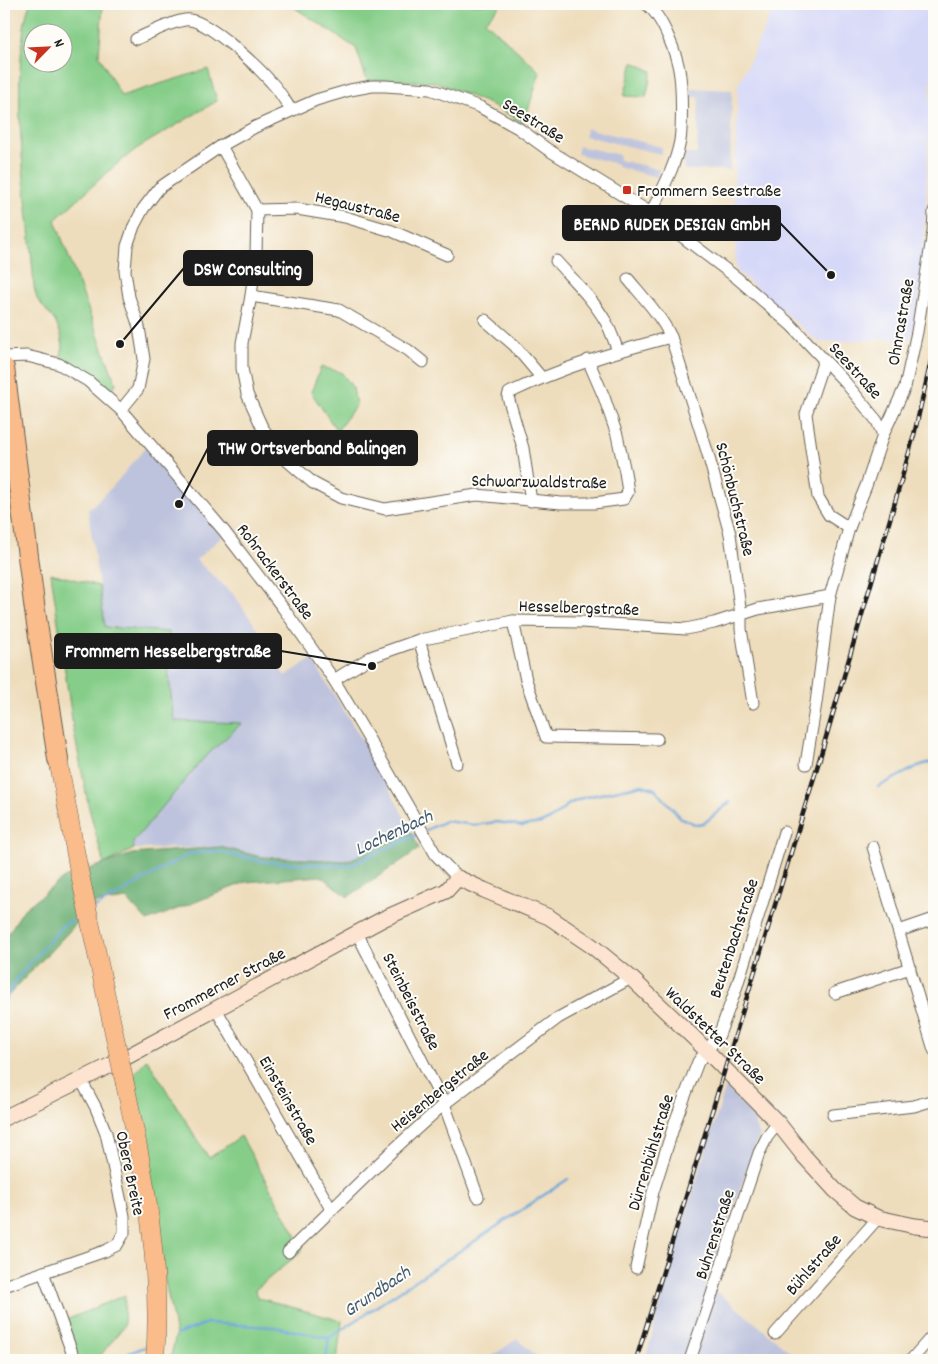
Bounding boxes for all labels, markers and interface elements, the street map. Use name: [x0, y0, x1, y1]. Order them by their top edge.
north arrow: [22, 22, 72, 72]
text: N: [48, 36, 69, 51]
street label: Seestraße: [497, 93, 569, 151]
place label: Frommern Seestraße: [637, 180, 781, 205]
marker: Frommern Seestraße: [621, 184, 633, 196]
street label: Hegaustraße: [312, 186, 403, 231]
callout: BERND RUDEK DESIGN GmbH: [563, 206, 780, 240]
text: BERND RUDEK DESIGN GmbH: [573, 213, 771, 240]
callout: DSW Consulting: [184, 251, 312, 285]
text: DSW Consulting: [194, 258, 302, 285]
street label: Ohnrastraße: [883, 277, 922, 368]
street label: Seestraße: [822, 337, 887, 406]
callout: THW Ortsverband Balingen: [208, 431, 417, 465]
text: THW Ortsverband Balingen: [218, 437, 406, 464]
street label: Schönbuchstraße: [707, 440, 760, 559]
street label: Schwarzwaldstraße: [471, 470, 607, 497]
street label: Rohrackerstraße: [229, 519, 319, 626]
street label: Hesselbergstraße: [518, 595, 640, 624]
callout: Frommern Hesselbergstraße: [55, 634, 281, 668]
text: Frommern Hesselbergstraße: [65, 640, 271, 667]
water label: Lochenbach: [351, 804, 439, 864]
street label: Beutenbachstraße: [704, 876, 767, 1002]
street label: Frommerner Straße: [160, 942, 291, 1028]
street label: Steinbeisstraße: [374, 949, 445, 1055]
street label: Waldstetter Straße: [658, 982, 770, 1092]
street label: Heisenbergstraße: [386, 1044, 495, 1140]
street label: Einsteinstraße: [251, 1052, 323, 1151]
street label: Dürrenbühlstraße: [623, 1091, 682, 1214]
street label: Obere Breite: [107, 1129, 150, 1218]
street label: Buhrenstraße: [690, 1186, 743, 1283]
street label: Bühlstraße: [781, 1229, 849, 1302]
water label: Grundbach: [339, 1260, 418, 1325]

